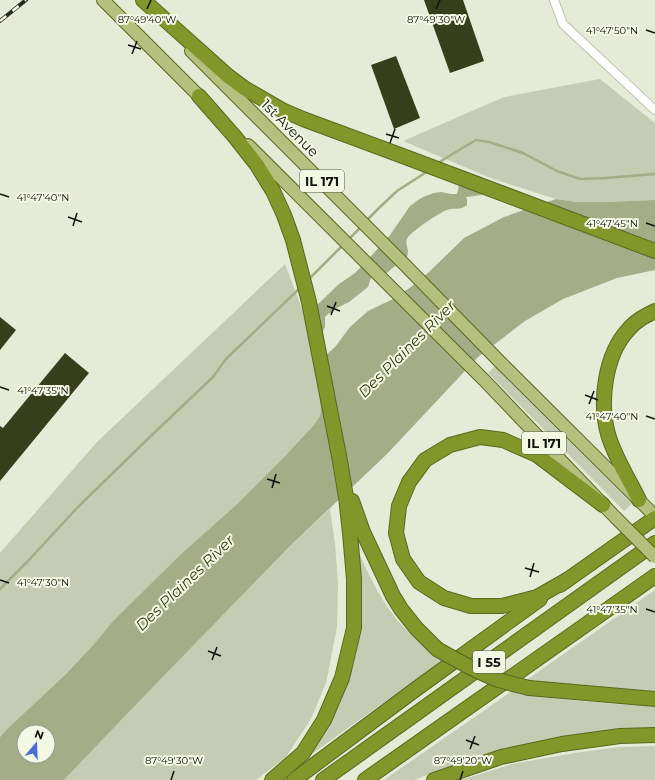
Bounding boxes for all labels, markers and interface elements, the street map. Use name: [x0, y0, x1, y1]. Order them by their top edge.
text: 87°49'40"W: [118, 13, 176, 26]
text: 87°49'30"W: [407, 13, 465, 26]
text: 41°47'50"N: [586, 24, 638, 37]
street label: 1st Avenue: [257, 95, 323, 161]
road number: IL 171: [300, 170, 344, 192]
text: 41°47'40"N: [17, 191, 69, 204]
text: 41°47'45"N: [586, 217, 638, 230]
water label: Des Plaines River: [354, 295, 460, 401]
text: 41°47'35"N: [17, 384, 69, 397]
text: 41°47'40"N: [586, 410, 638, 423]
road number: IL 171: [522, 432, 566, 454]
water label: Des Plaines River: [131, 530, 239, 635]
text: 41°47'30"N: [17, 576, 69, 589]
text: 41°47'35"N: [586, 603, 638, 616]
road number: I 55: [473, 651, 505, 673]
north arrow: [16, 724, 56, 764]
text: N: [33, 726, 46, 743]
text: 87°49'30"W: [145, 754, 203, 767]
text: 87°49'20"W: [434, 754, 492, 767]

